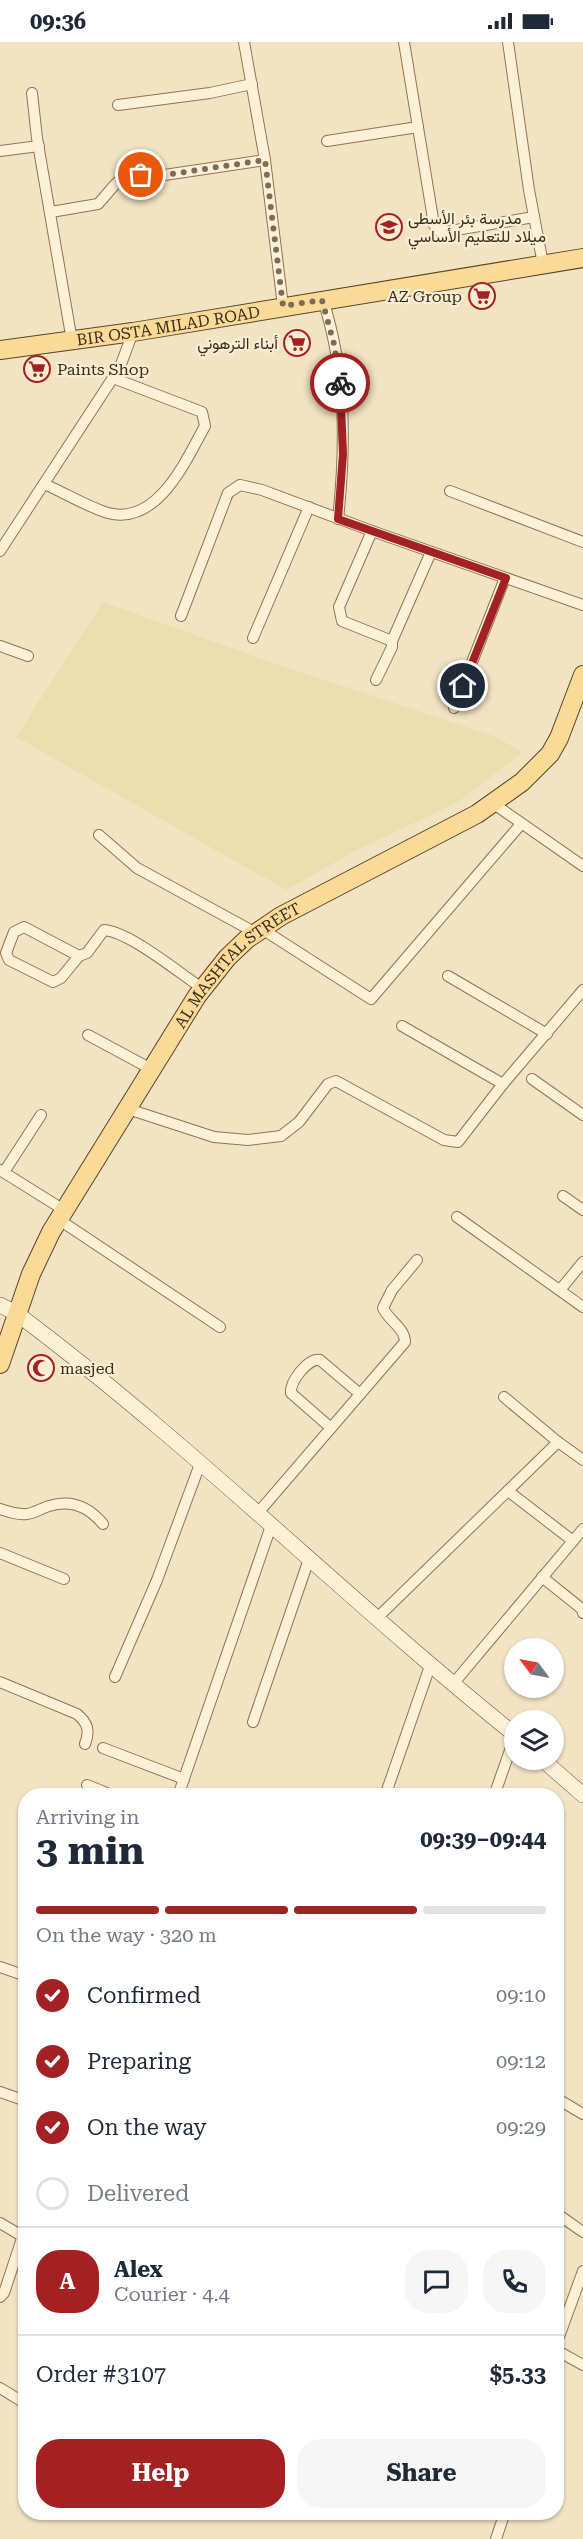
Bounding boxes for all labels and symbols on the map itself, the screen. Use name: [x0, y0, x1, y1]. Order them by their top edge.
pin: [115, 149, 166, 200]
place label: مدرسة بئر الأسطى ميلاد للتعليم الأساسي: [408, 209, 546, 250]
school or university icon: مدرسة بئر الأسطى ميلاد للتعليم الأساسي: [374, 212, 404, 242]
supermarket icon: AZ Group: [467, 281, 497, 311]
place label: AZ Group: [388, 287, 462, 306]
street label: BIR OSTA MILAD ROAD: [75, 302, 261, 349]
supermarket icon: أبناء الترهوني: [282, 328, 312, 358]
place label: أبناء الترهوني: [197, 334, 278, 357]
courier: [310, 353, 370, 413]
supermarket icon: Paints Shop: [22, 354, 52, 384]
place label: Paints Shop: [57, 360, 149, 379]
pin: [437, 660, 488, 711]
street label: AL MASHTAL STREET: [170, 898, 304, 1031]
mosque icon: masjed: [26, 1353, 56, 1383]
place label: masjed: [60, 1359, 115, 1378]
north arrow: [504, 1638, 564, 1698]

